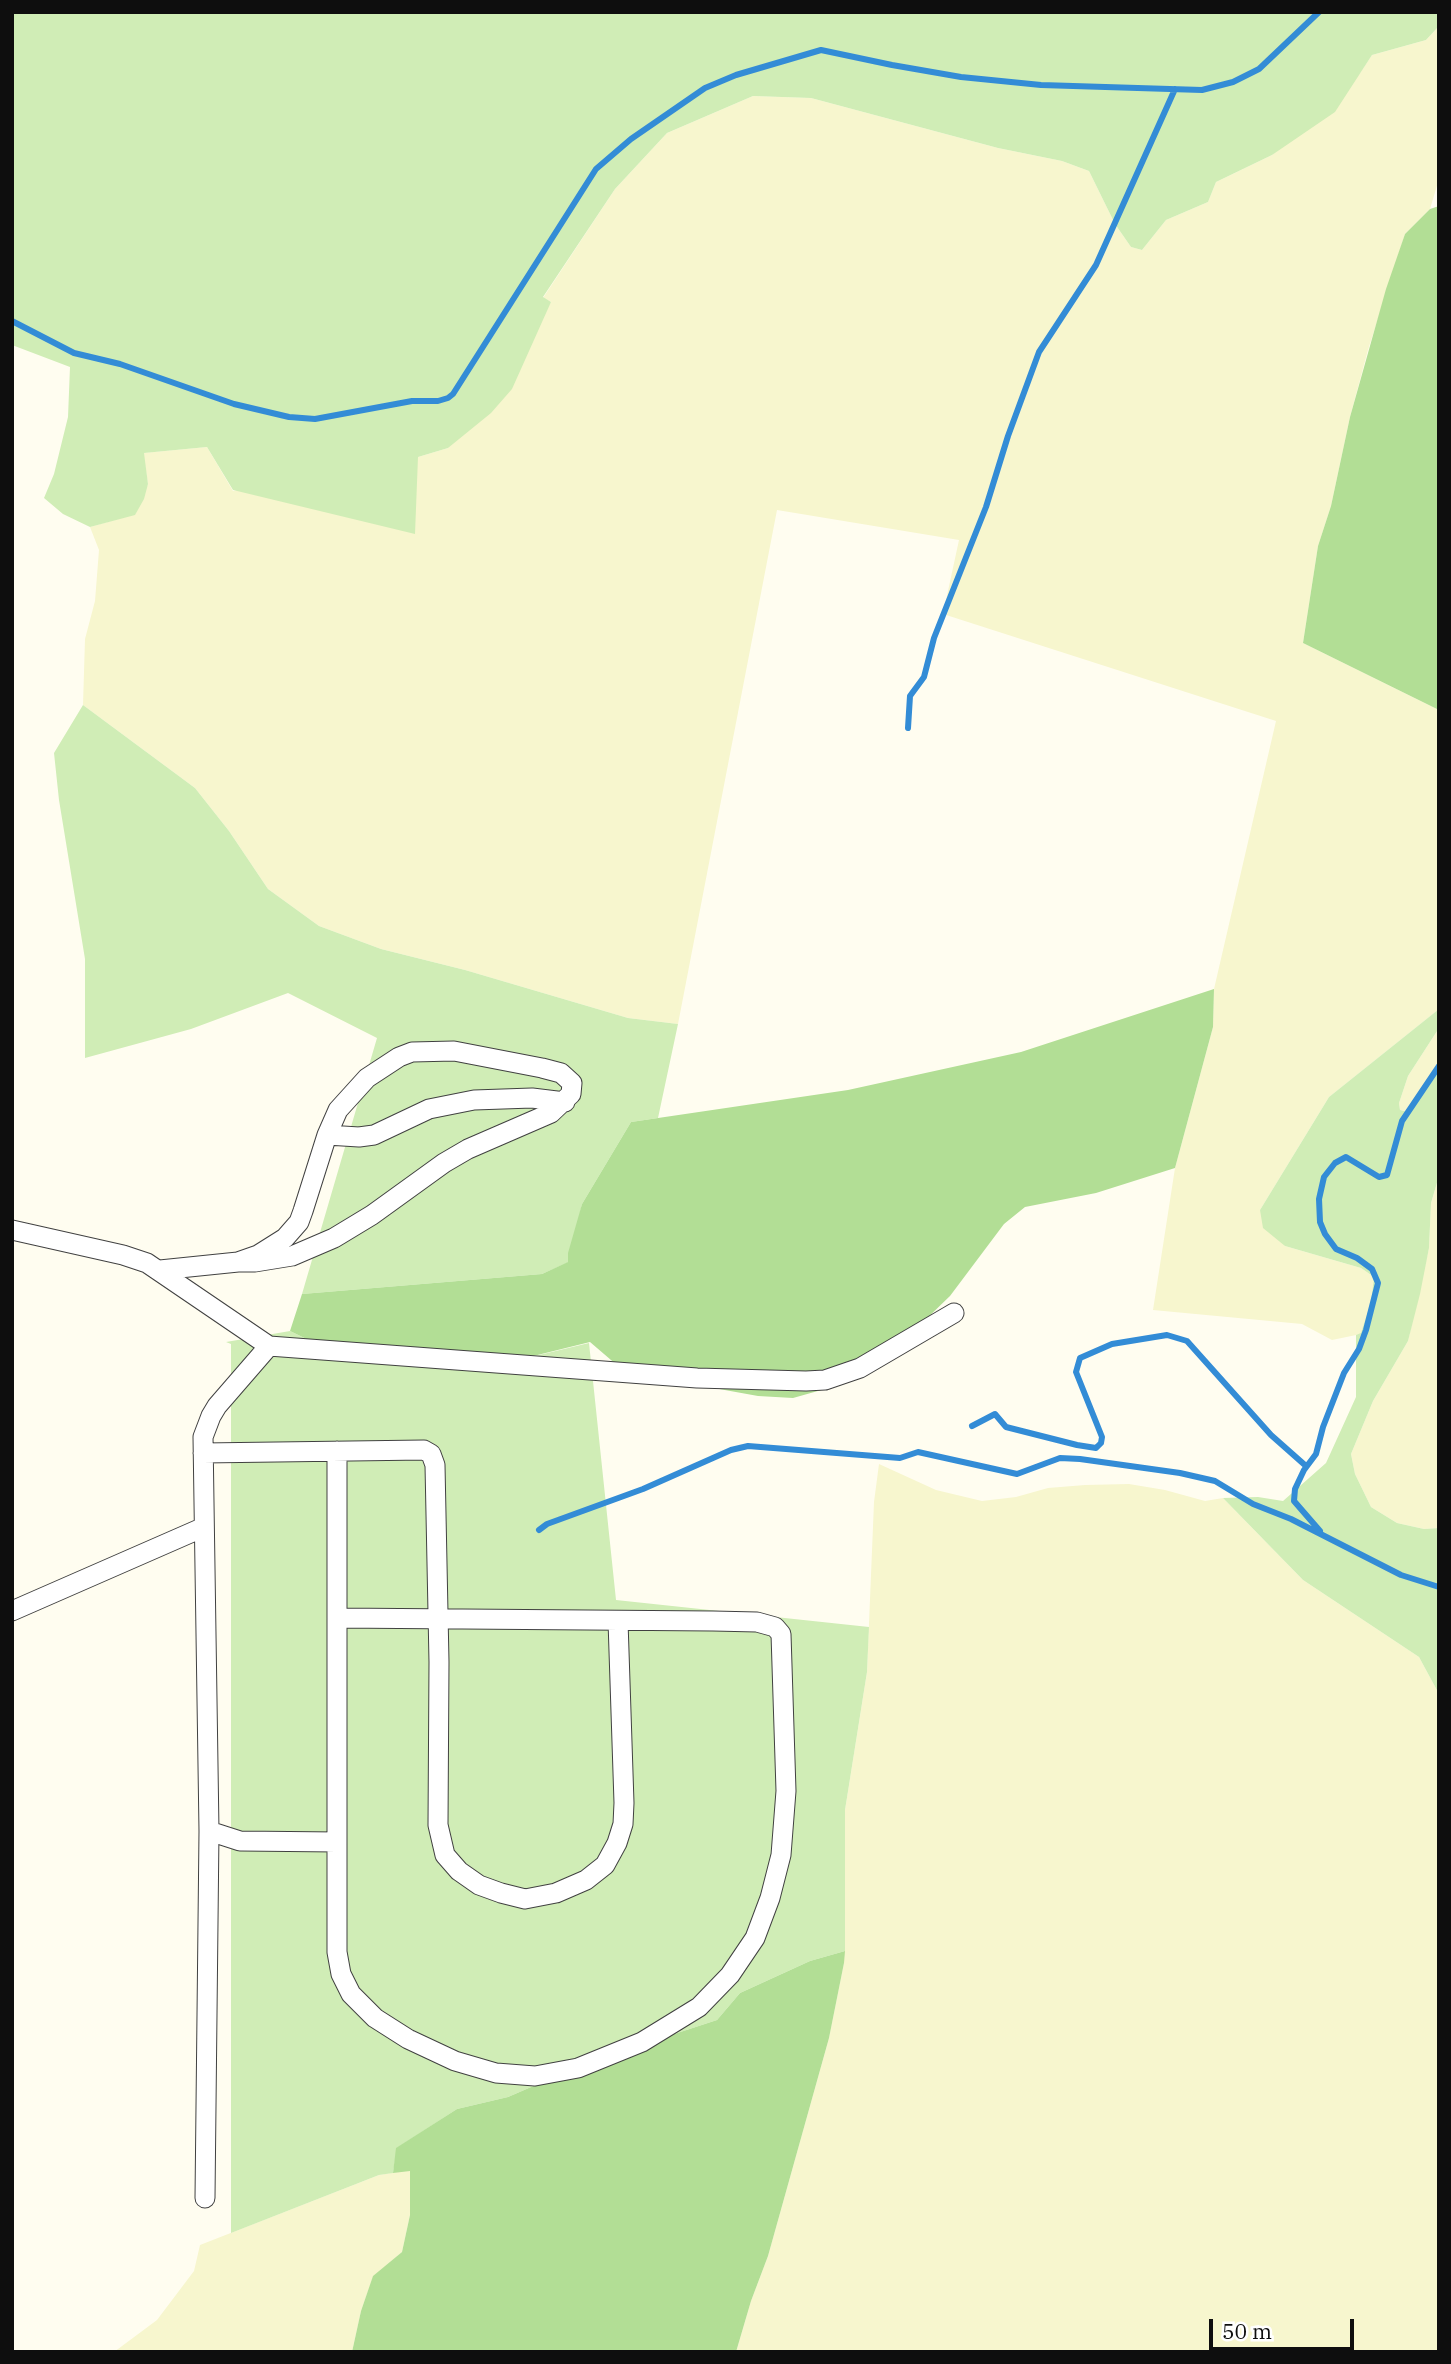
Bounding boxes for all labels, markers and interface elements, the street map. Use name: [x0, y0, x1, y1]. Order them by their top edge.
scale bar: [1213, 2304, 1358, 2348]
text: 50 m: [1222, 2317, 1272, 2345]

